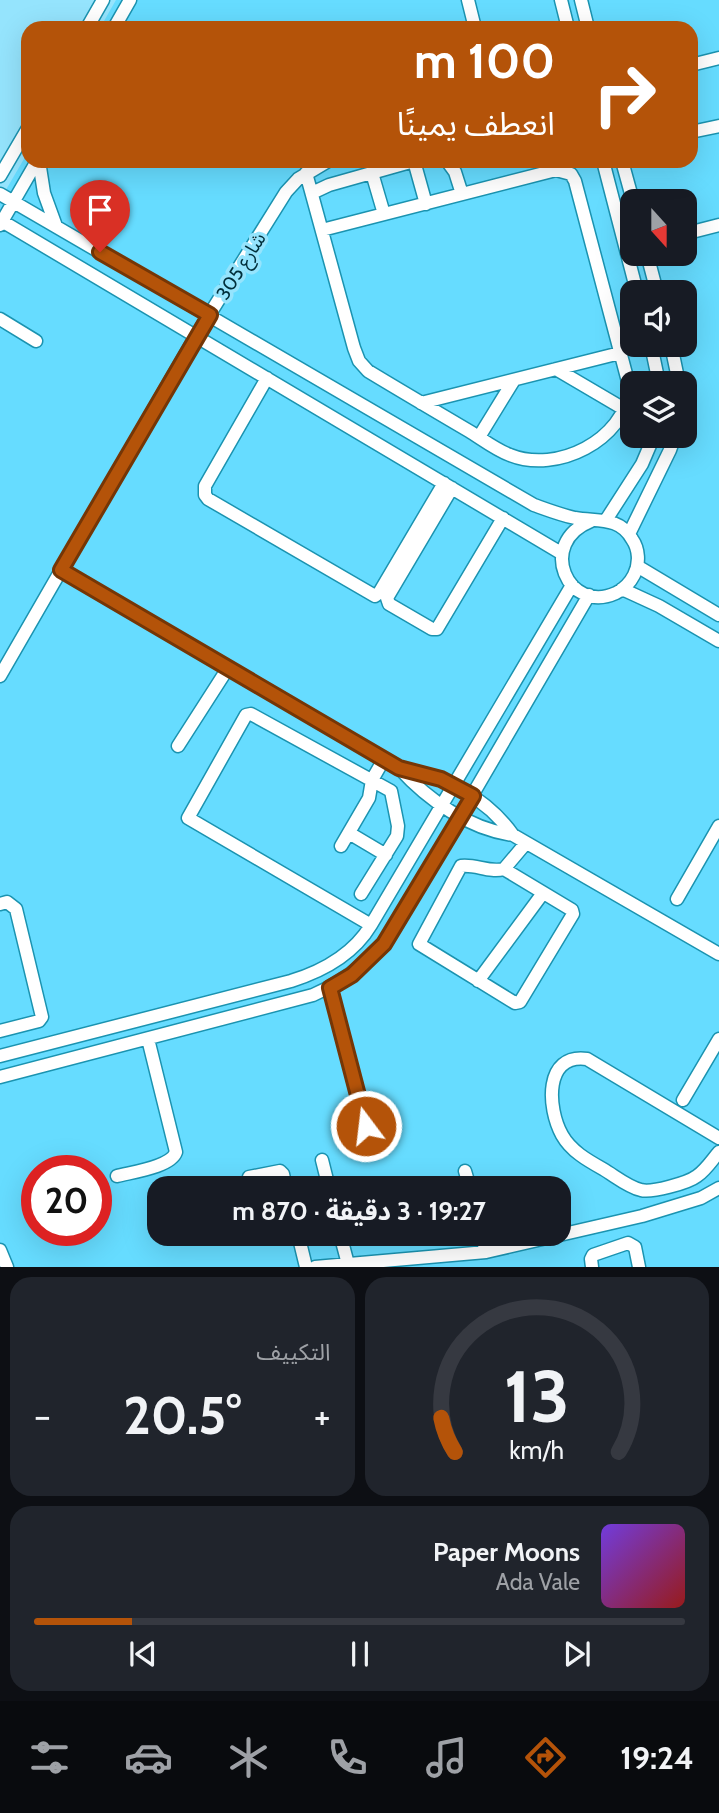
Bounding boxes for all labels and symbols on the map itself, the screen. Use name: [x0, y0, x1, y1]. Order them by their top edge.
pin: [70, 180, 130, 252]
north arrow: [620, 189, 696, 266]
street label: شارع 305: [211, 228, 272, 305]
position arrow: [329, 1089, 403, 1163]
speed limit sign: 20: [21, 1155, 112, 1246]

